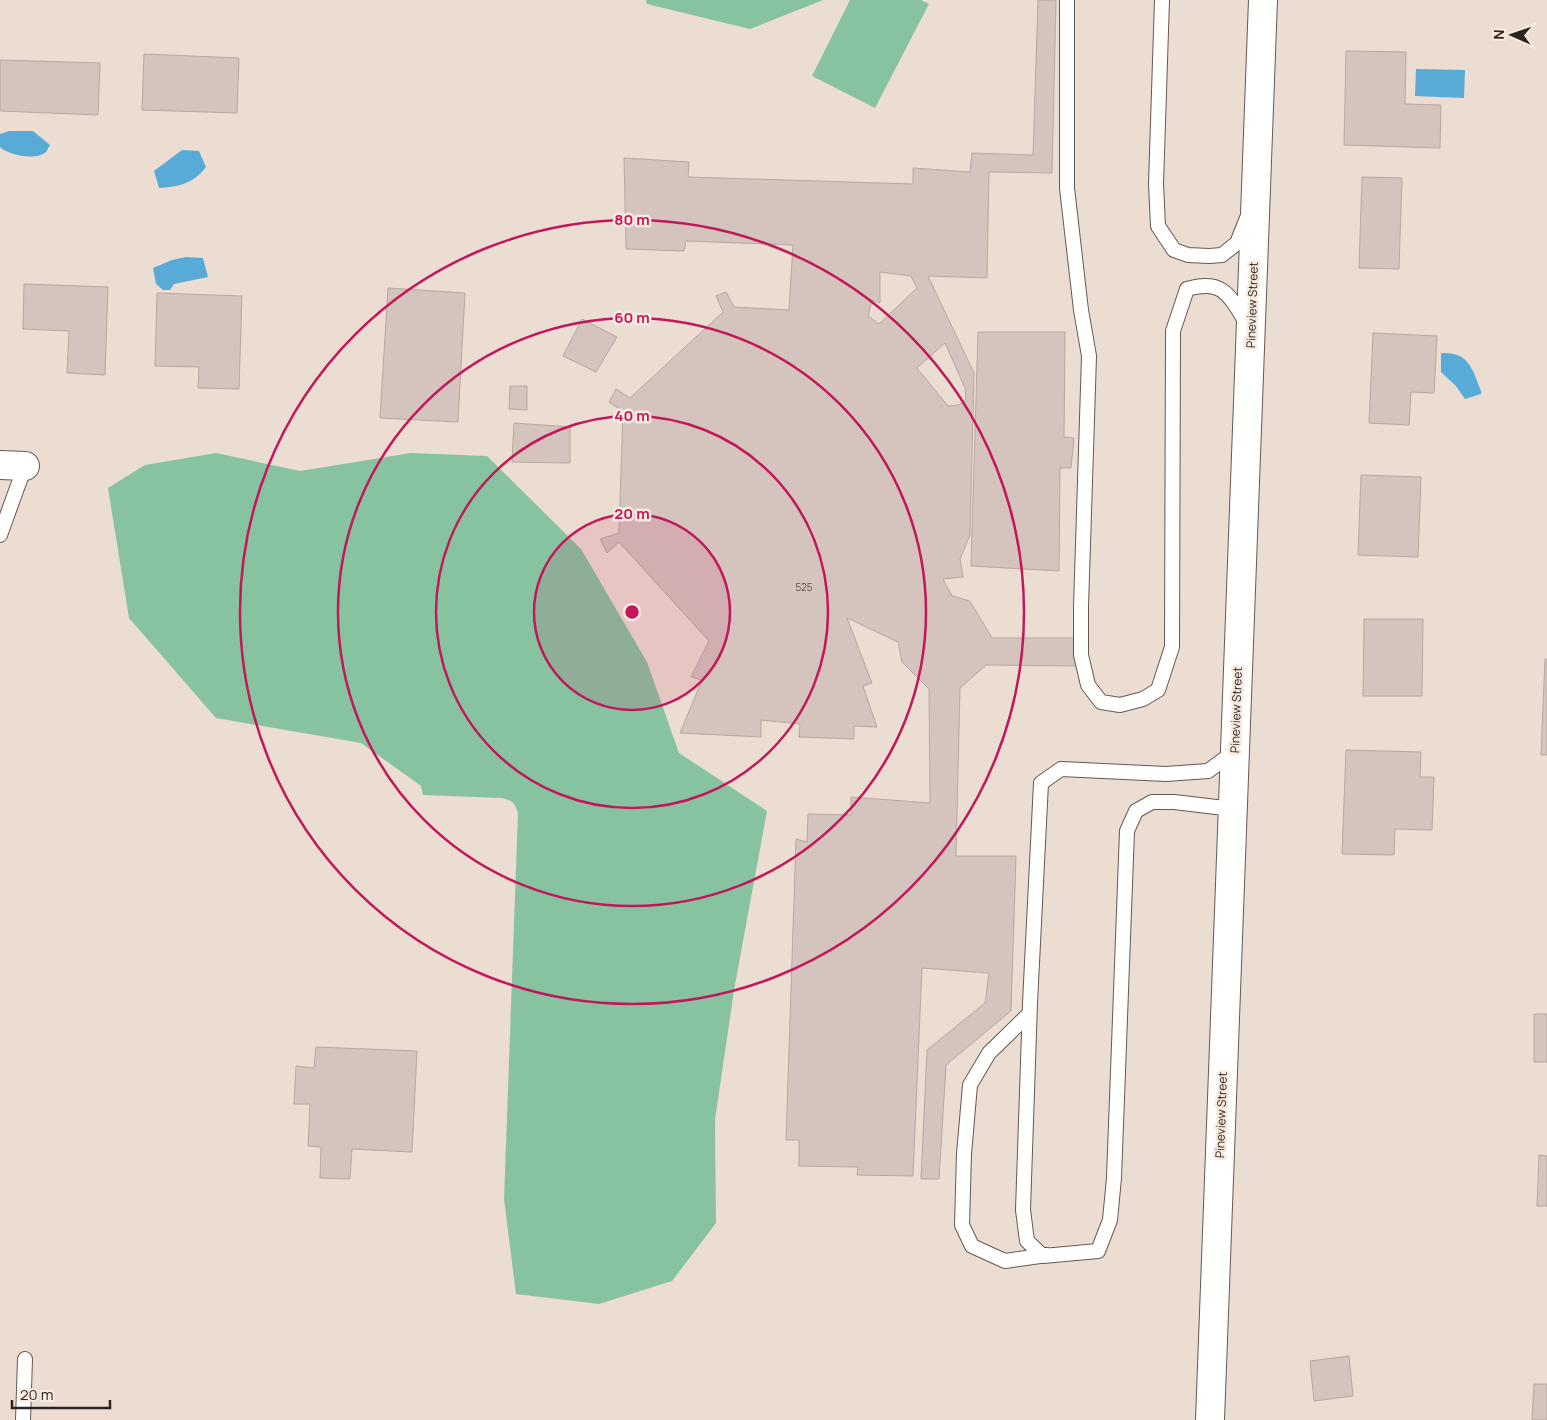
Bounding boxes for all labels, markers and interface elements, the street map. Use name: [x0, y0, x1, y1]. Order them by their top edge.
north arrow: [1487, 10, 1537, 60]
text: N: [1489, 29, 1508, 40]
text: 80 m: [614, 209, 650, 230]
street label: Pineview Street: [1242, 261, 1262, 348]
text: 60 m: [614, 307, 650, 328]
text: 40 m: [614, 405, 650, 426]
text: 20 m: [614, 503, 650, 524]
house number: 525: [796, 580, 813, 594]
centre of rings: [623, 603, 641, 621]
street label: Pineview Street: [1226, 666, 1246, 753]
street label: Pineview Street: [1211, 1071, 1231, 1158]
scale bar: [12, 1378, 110, 1410]
text: 20 m: [20, 1384, 53, 1405]

